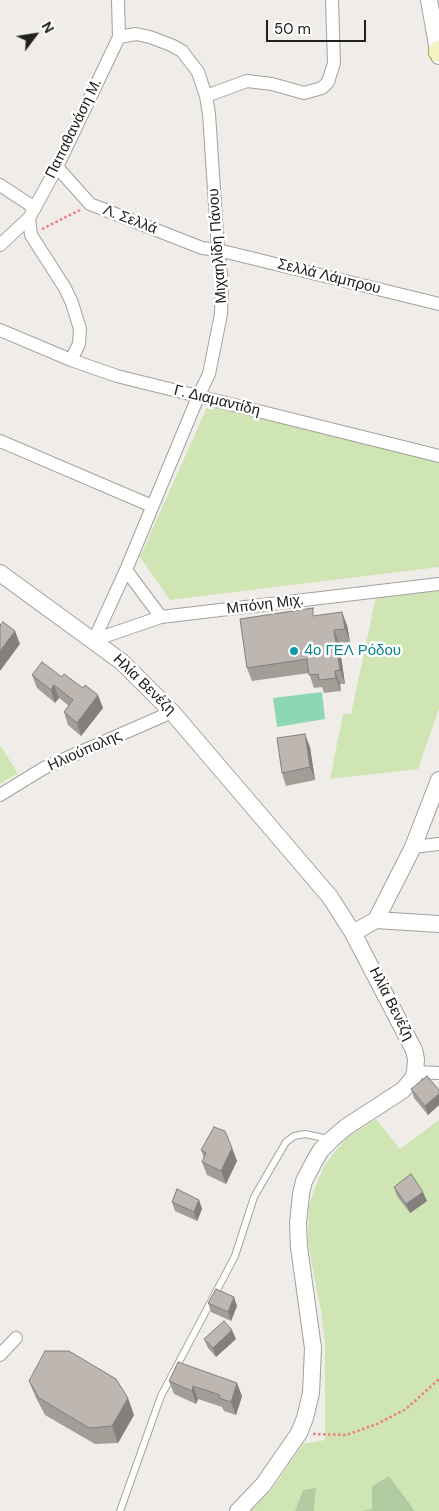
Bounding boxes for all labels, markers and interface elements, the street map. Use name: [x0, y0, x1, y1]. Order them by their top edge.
north arrow: [10, 10, 60, 60]
scale bar: [269, 10, 369, 42]
text: N: [38, 18, 58, 36]
text: 50 m: [274, 19, 311, 39]
street label: Παπαθανάση Μ.: [42, 76, 106, 182]
street label: Μιχαηλίδη Πάνου: [205, 188, 231, 304]
street label: Λ. Σελλά: [100, 201, 160, 239]
street label: Σελλά Λάμπρου: [276, 256, 382, 298]
street label: Γ. Διαμαντίδη: [172, 382, 262, 420]
street label: Μπόνη Μιχ.: [226, 591, 304, 619]
place label: 4ο ΓΕΛ Ρόδου: [304, 642, 401, 660]
marker: 4ο ΓΕΛ Ρόδου: [288, 645, 300, 657]
street label: Ηλία Βενέζη: [109, 651, 179, 719]
street label: Ηλιούπολης: [45, 727, 125, 775]
street label: Ηλία Βενέζη: [365, 964, 417, 1044]

